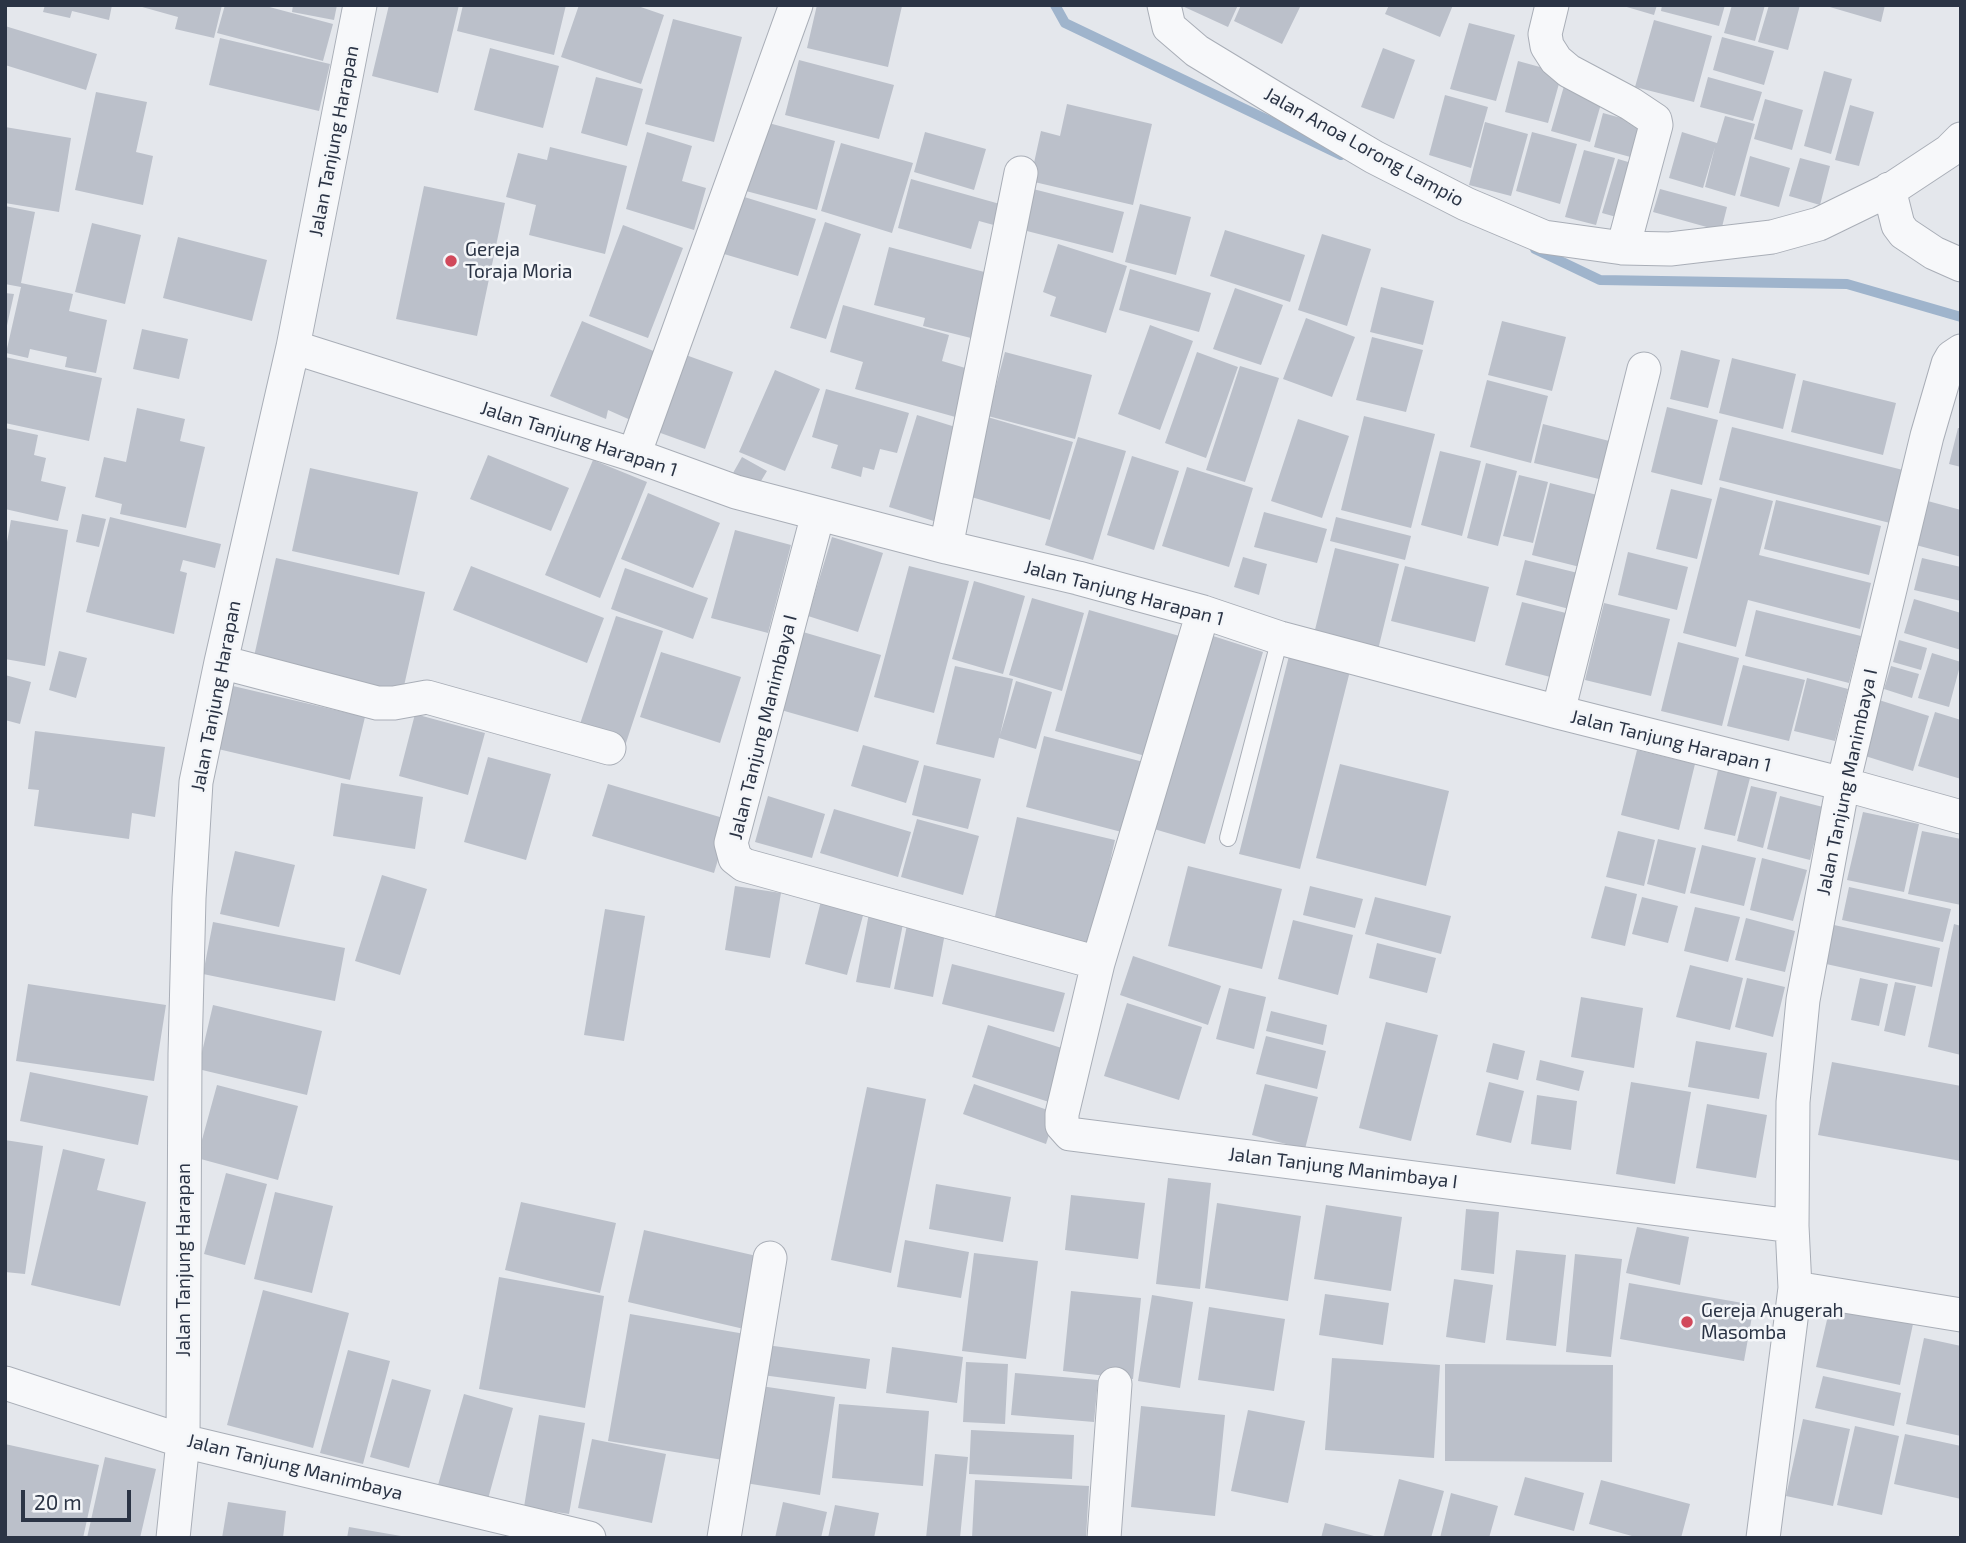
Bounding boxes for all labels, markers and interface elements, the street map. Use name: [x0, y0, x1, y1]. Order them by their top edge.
street label: Jalan Tanjung Harapan: [304, 44, 364, 238]
street label: Jalan Anoa Lorong Lampio: [1260, 83, 1468, 211]
place label: Gereja Toraja Moria: [465, 239, 572, 283]
marker: Gereja Toraja Moria: [443, 253, 459, 269]
street label: Jalan Tanjung Harapan 1: [478, 396, 680, 482]
street label: Jalan Tanjung Harapan 1: [1022, 555, 1226, 631]
street label: Jalan Tanjung Harapan: [186, 599, 246, 793]
street label: Jalan Tanjung Manimbaya I: [724, 612, 802, 842]
street label: Jalan Tanjung Manimbaya I: [1812, 667, 1882, 897]
street label: Jalan Tanjung Harapan 1: [1568, 705, 1774, 777]
street label: Jalan Tanjung Manimbaya I: [1227, 1143, 1459, 1193]
street label: Jalan Tanjung Harapan: [173, 1163, 195, 1357]
place label: Gereja Anugerah Masomba: [1701, 1300, 1844, 1344]
marker: Gereja Anugerah Masomba: [1679, 1314, 1695, 1330]
street label: Jalan Tanjung Manimbaya: [185, 1429, 405, 1505]
scale bar: [24, 1476, 135, 1520]
text: 20 m: [34, 1489, 82, 1514]

